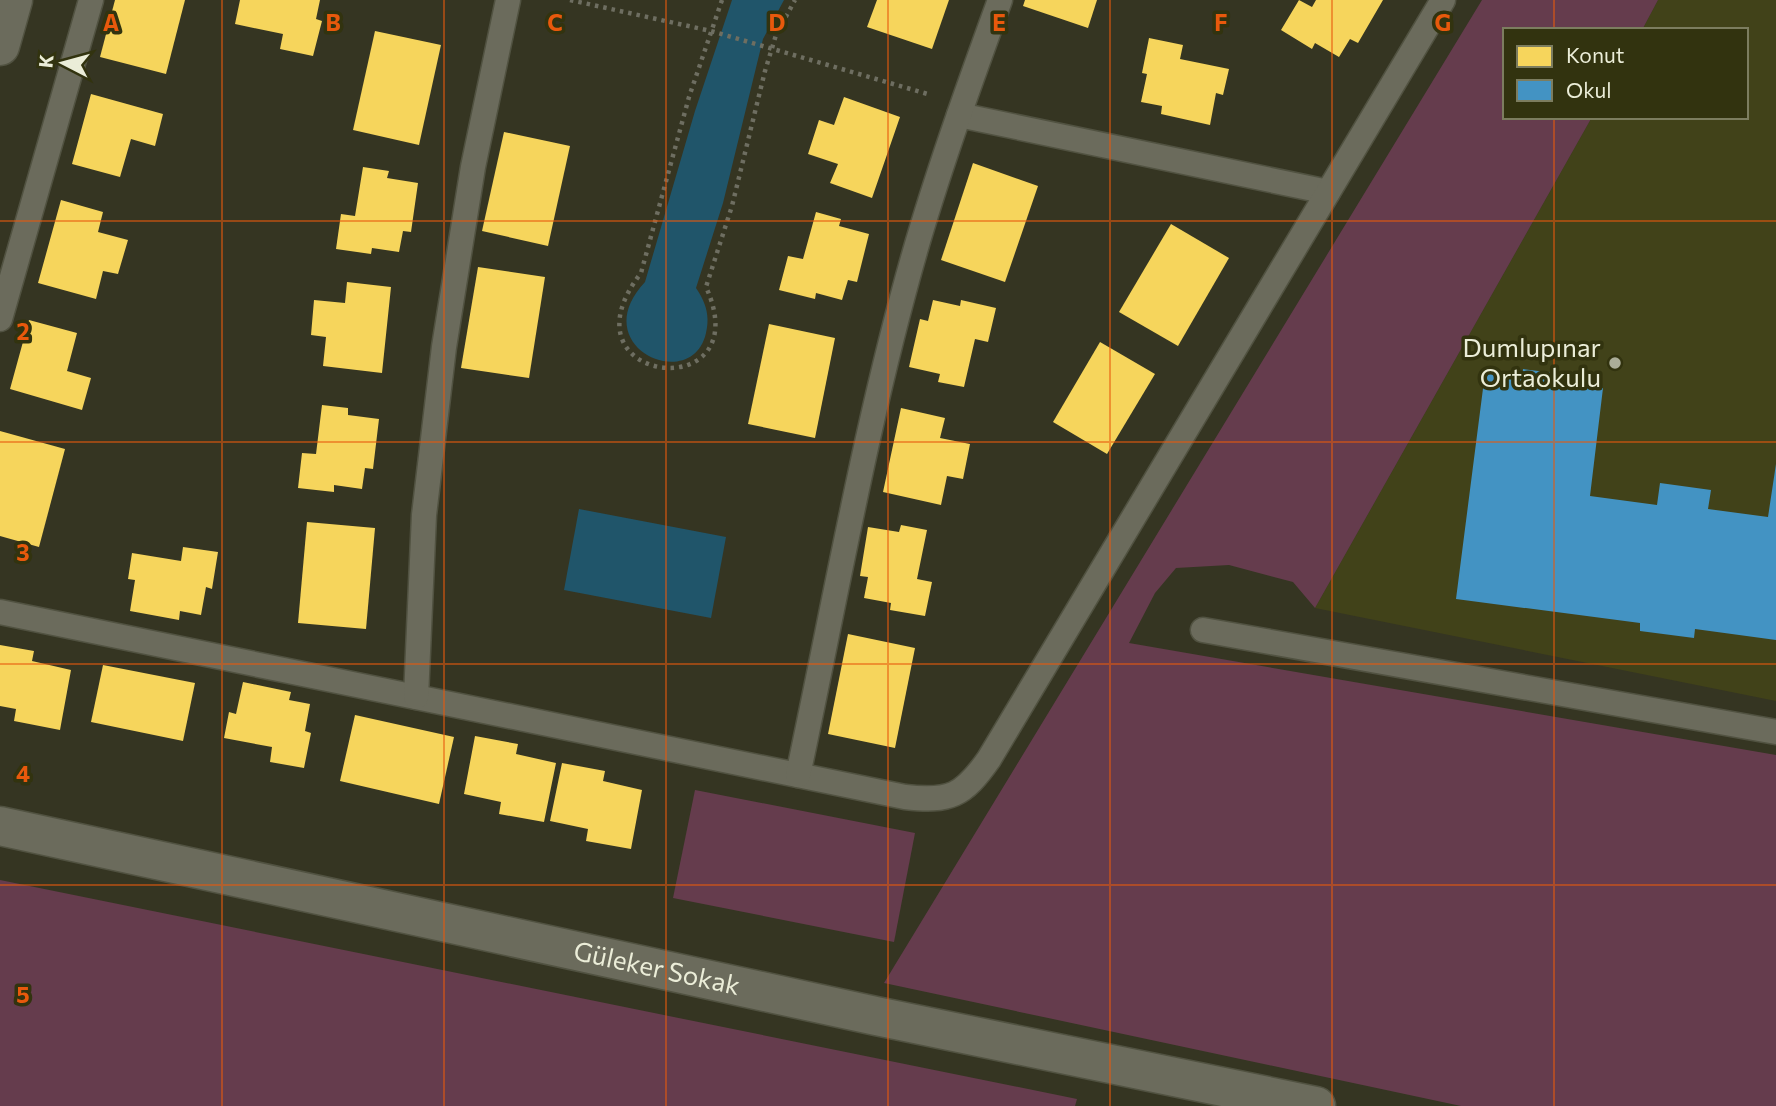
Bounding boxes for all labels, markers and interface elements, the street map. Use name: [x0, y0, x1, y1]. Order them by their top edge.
text: A: [103, 8, 120, 36]
text: B: [325, 8, 341, 36]
text: C: [547, 8, 563, 36]
text: D: [769, 8, 786, 36]
text: E: [992, 8, 1006, 36]
text: F: [1214, 8, 1228, 36]
text: G: [1435, 8, 1451, 36]
north arrow: [28, 28, 98, 98]
legend: [1503, 28, 1748, 119]
text: Konut: [1566, 42, 1624, 67]
text: K: [33, 53, 58, 69]
text: Okul: [1566, 77, 1612, 102]
text: 2: [16, 317, 30, 345]
place label: Dumlupınar Ortaokulu: [1463, 331, 1601, 392]
marker: Dumlupınar Ortaokulu: [1607, 355, 1623, 371]
text: 3: [16, 538, 30, 566]
text: 4: [16, 759, 30, 787]
street label: Güleker Sokak: [571, 934, 743, 1000]
text: 5: [16, 980, 30, 1008]

